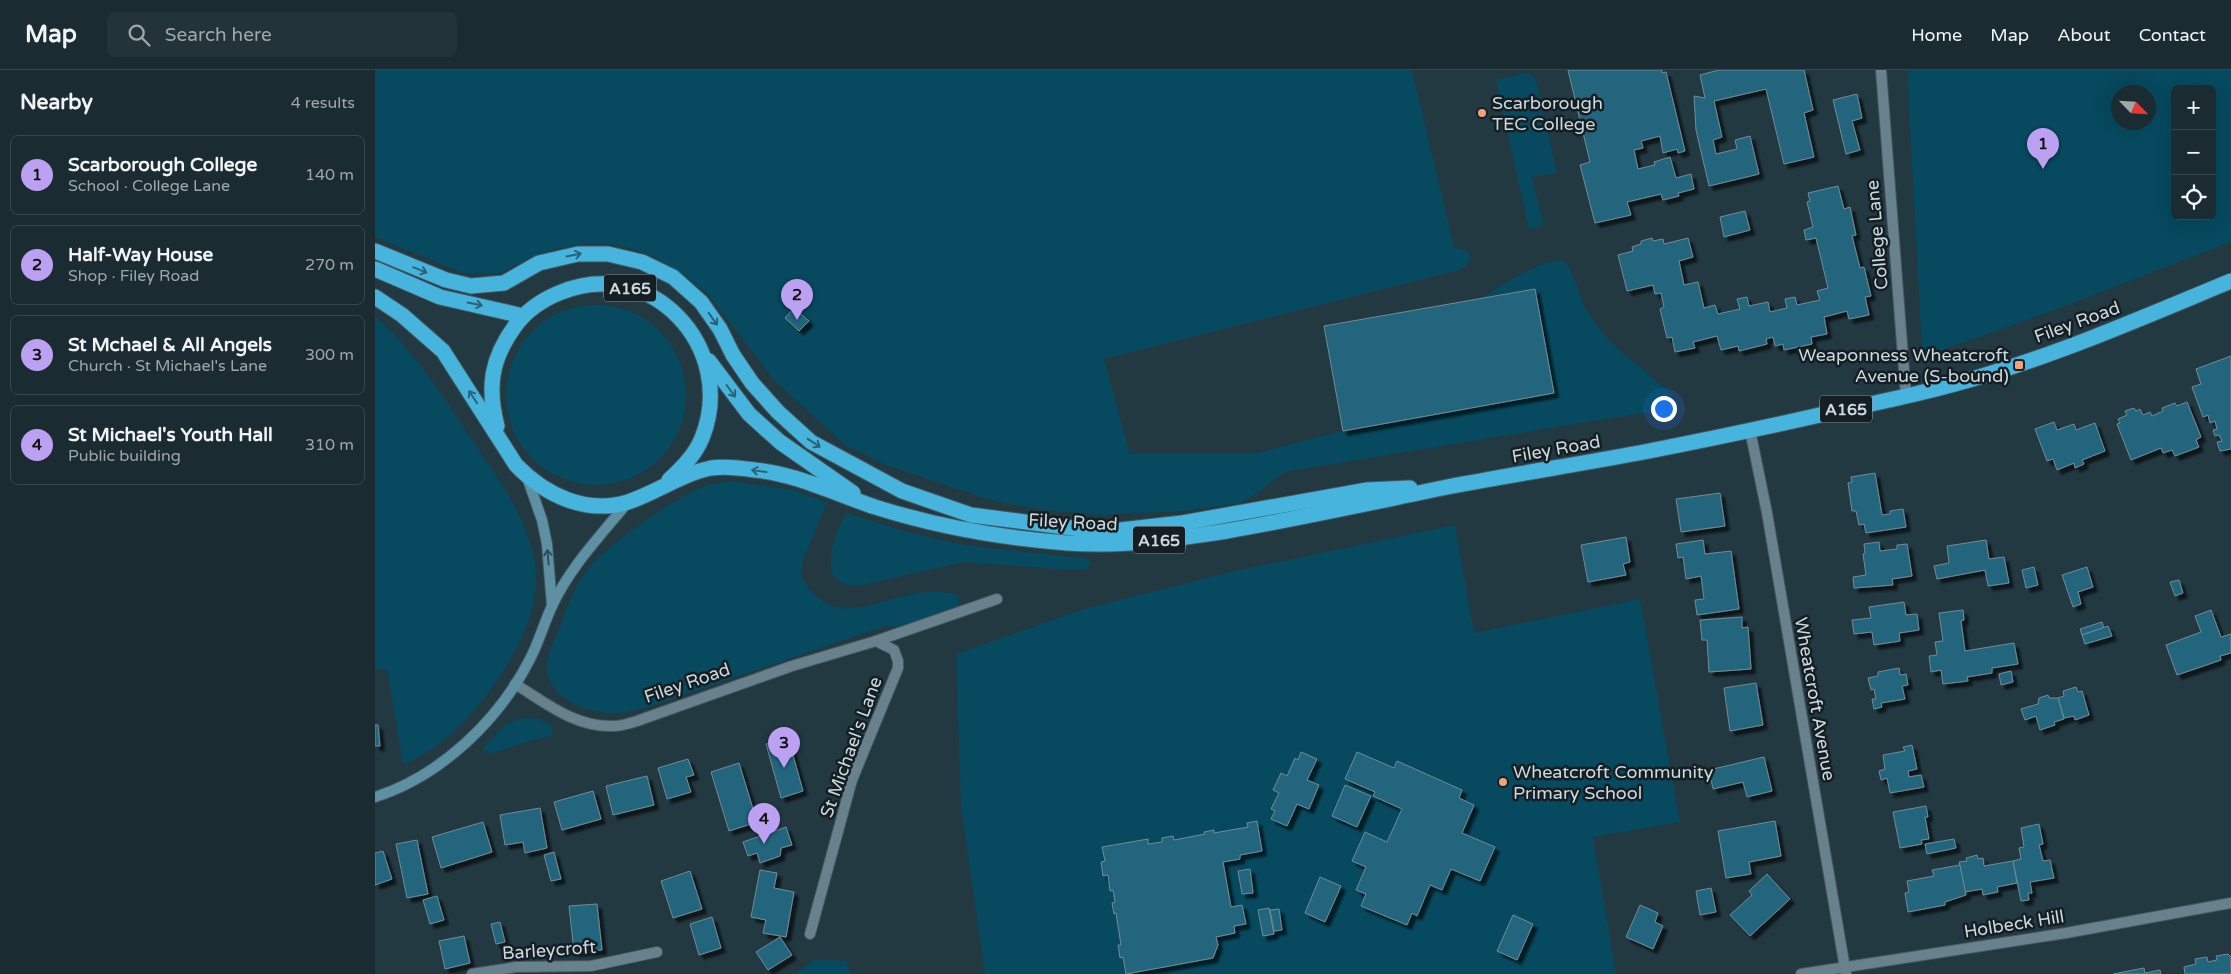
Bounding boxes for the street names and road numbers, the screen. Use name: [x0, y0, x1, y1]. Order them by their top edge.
street label: College Lane: [1861, 179, 1893, 291]
road number: A165: [604, 274, 656, 302]
street label: Filey Road: [2031, 296, 2123, 348]
road number: A165: [1820, 396, 1872, 422]
street label: Filey Road: [1510, 430, 1602, 468]
street label: Filey Road: [1028, 509, 1118, 535]
road number: A165: [1133, 526, 1185, 554]
street label: Wheatcroft Avenue: [1790, 615, 1840, 783]
street label: Filey Road: [641, 658, 733, 708]
street label: St Michael's Lane: [815, 674, 887, 820]
street label: Holbeck Hill: [1962, 905, 2066, 943]
street label: Barleycroft: [501, 936, 597, 964]

